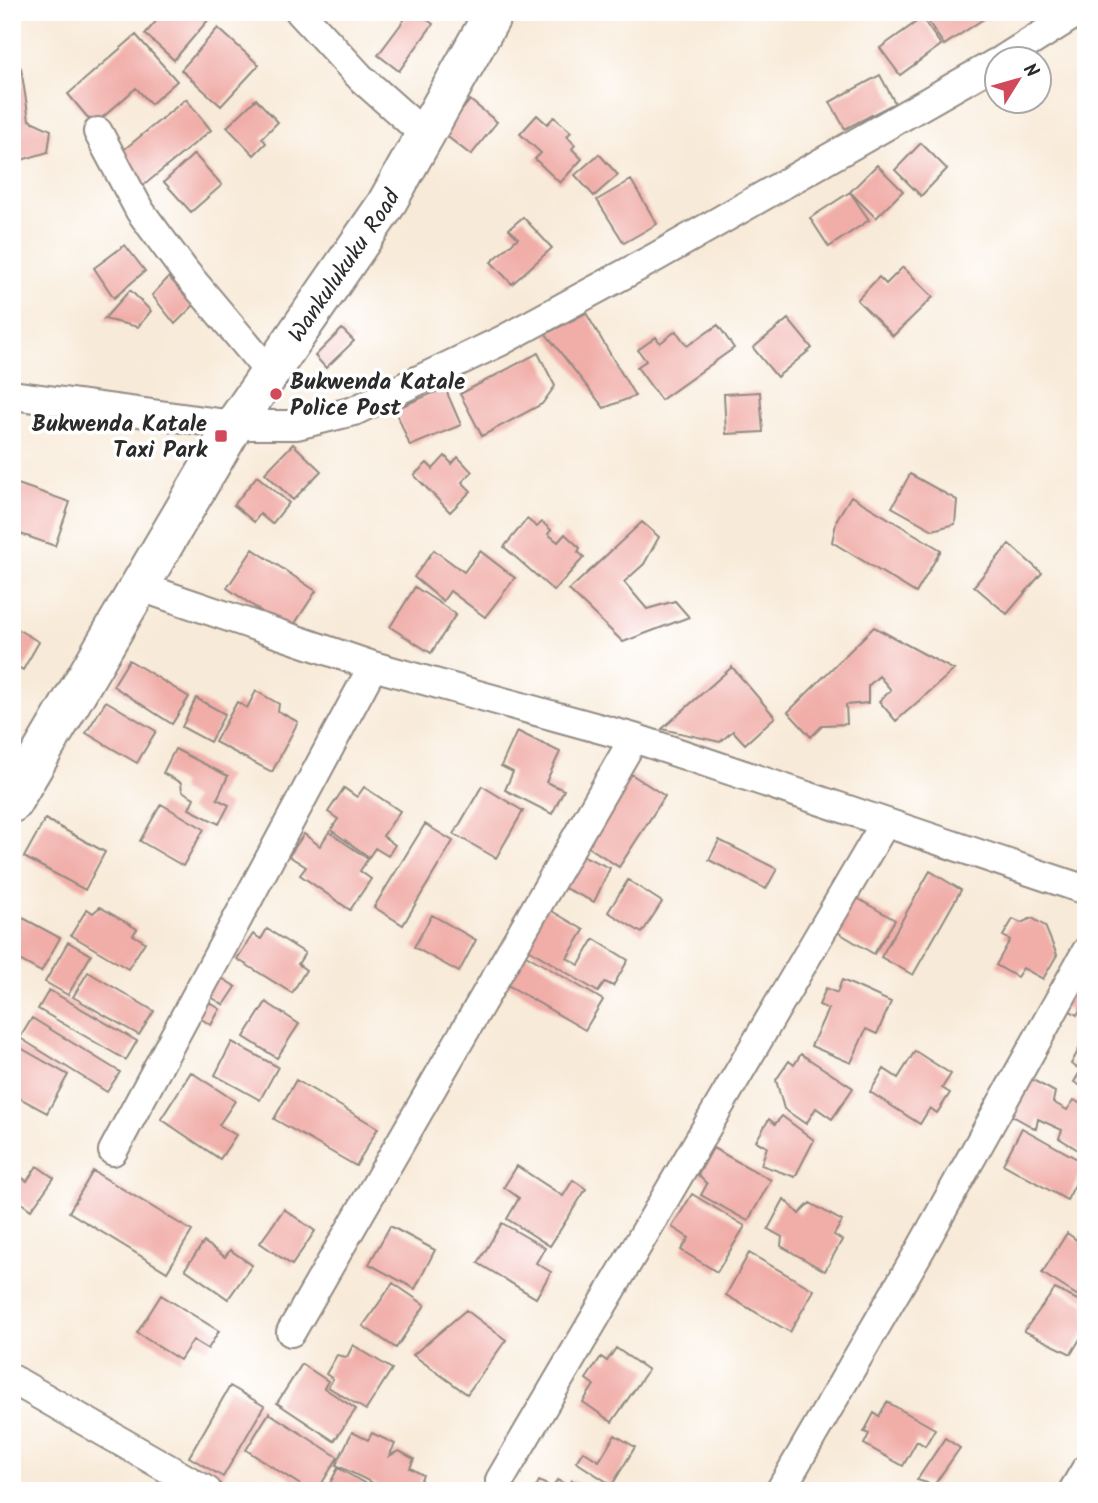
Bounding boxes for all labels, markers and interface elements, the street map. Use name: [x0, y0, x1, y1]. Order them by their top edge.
north arrow: [982, 46, 1052, 116]
text: N: [1014, 57, 1046, 85]
street label: Wankulukuku Road: [280, 183, 411, 351]
place label: Bukwenda Katale Police Post: [290, 365, 465, 427]
marker: Bukwenda Katale Police Post: [268, 386, 284, 402]
place label: Bukwenda Katale Taxi Park: [32, 407, 208, 469]
marker: Bukwenda Katale Taxi Park: [213, 428, 229, 444]

